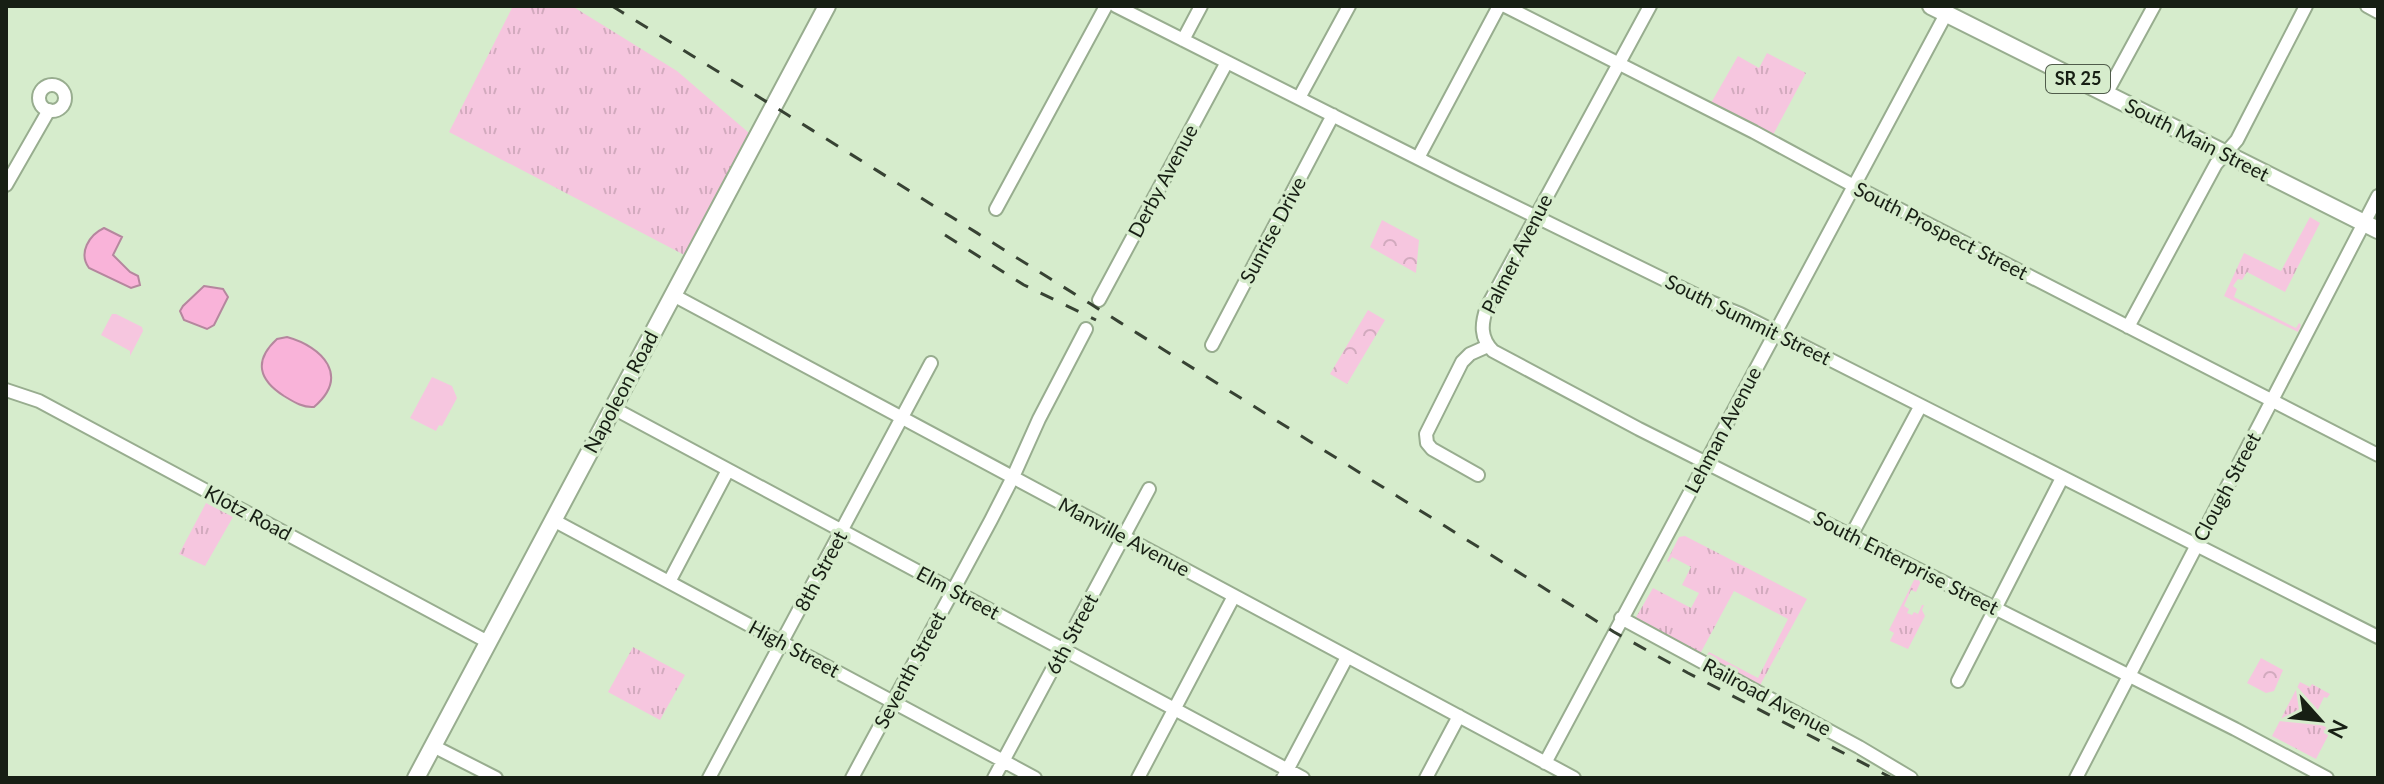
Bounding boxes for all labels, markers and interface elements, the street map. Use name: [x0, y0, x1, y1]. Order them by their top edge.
road number: SR 25: [2046, 65, 2110, 93]
street label: South Main Street: [2121, 92, 2274, 186]
street label: Derby Avenue: [1122, 120, 1202, 241]
street label: Sunrise Drive: [1234, 172, 1310, 287]
street label: South Prospect Street: [1851, 176, 2032, 284]
street label: Palmer Avenue: [1476, 190, 1557, 317]
street label: South Summit Street: [1662, 269, 1835, 370]
street label: Napoleon Road: [578, 326, 662, 457]
street label: Lehman Avenue: [1679, 362, 1765, 497]
street label: Clough Street: [2187, 428, 2265, 545]
street label: Klotz Road: [201, 479, 296, 545]
street label: Manville Avenue: [1055, 491, 1194, 581]
street label: South Enterprise Street: [1810, 505, 2003, 619]
street label: 8th Street: [789, 526, 851, 615]
street label: Elm Street: [913, 560, 1004, 624]
street label: 6th Street: [1040, 589, 1102, 678]
street label: Seventh Street: [868, 607, 950, 732]
street label: High Street: [745, 614, 844, 682]
street label: Railroad Avenue: [1699, 652, 1836, 740]
north arrow: [2280, 680, 2360, 760]
text: N: [2322, 716, 2354, 743]

